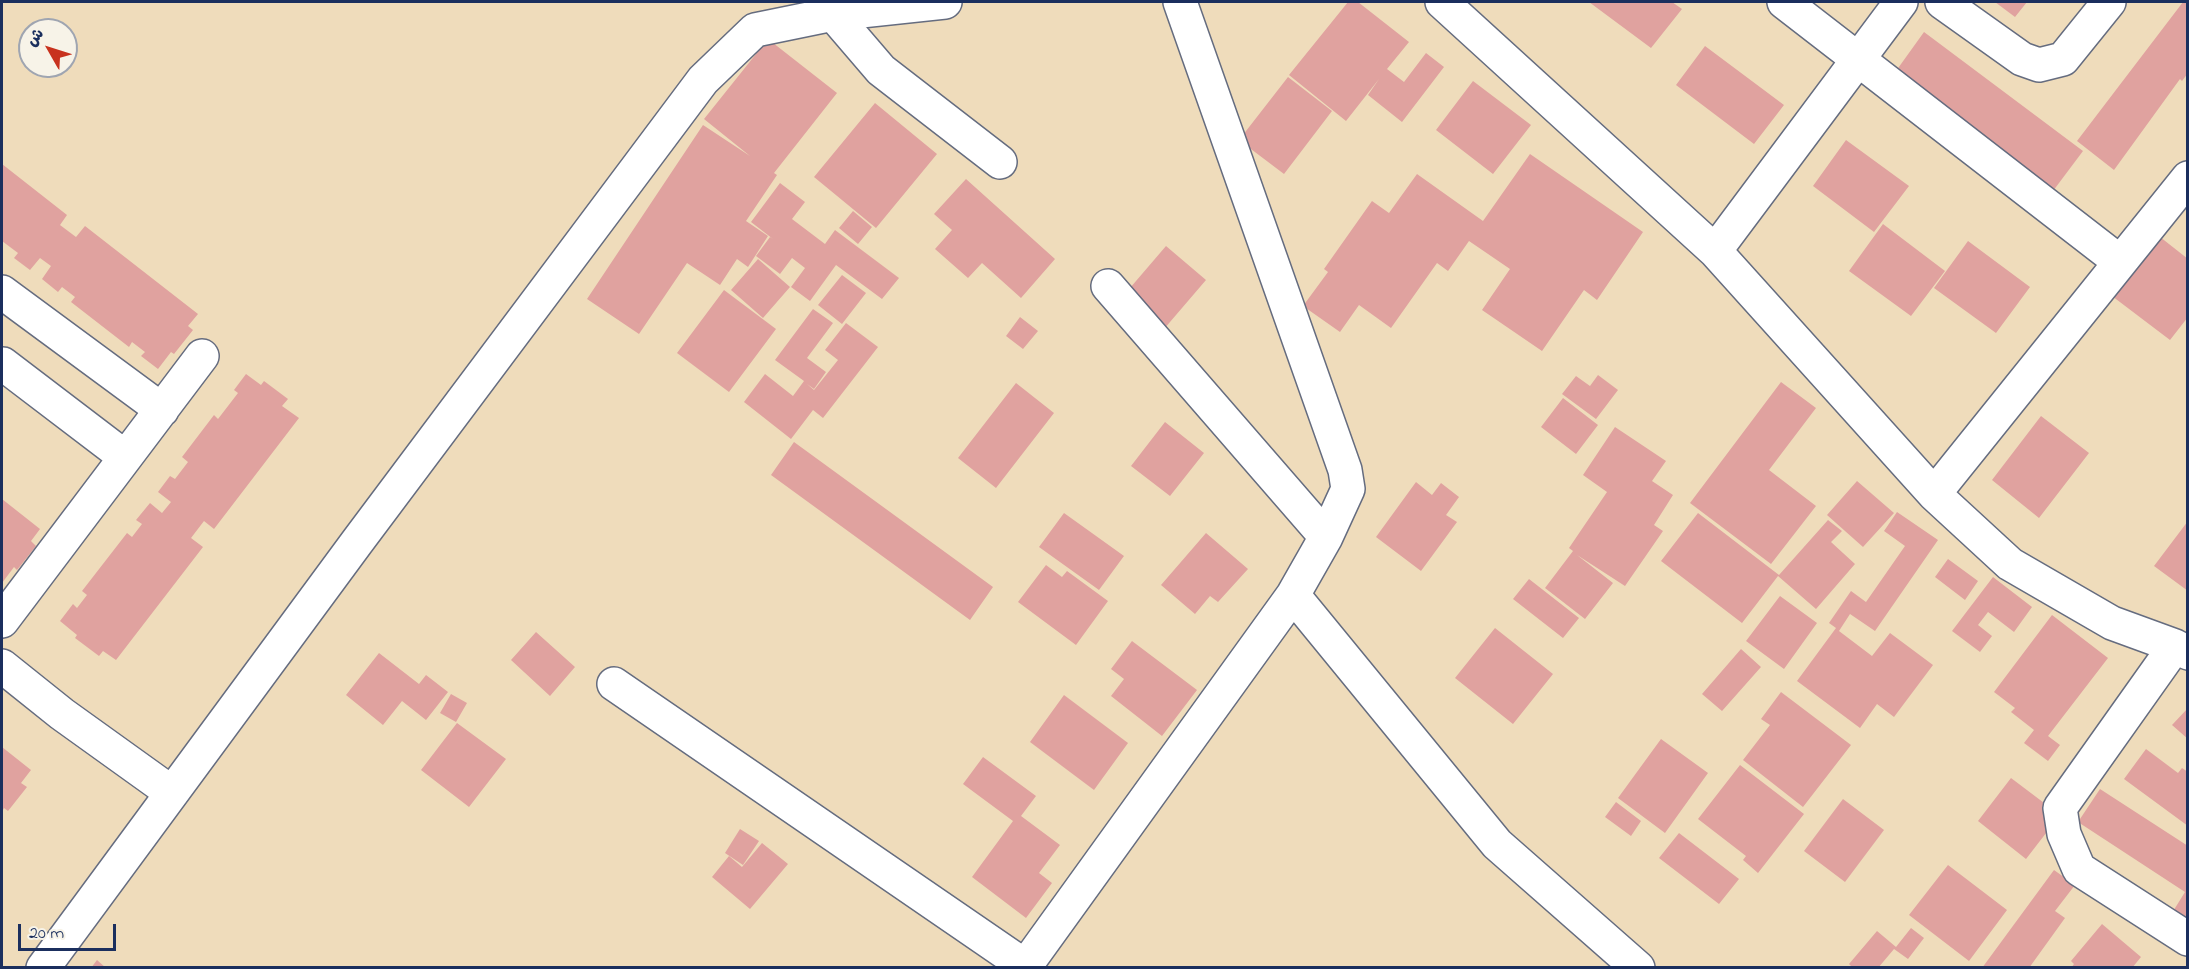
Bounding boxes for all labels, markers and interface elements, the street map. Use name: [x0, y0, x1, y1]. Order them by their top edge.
north arrow: [18, 18, 78, 78]
text: ش: [21, 24, 50, 52]
scale bar: [21, 912, 118, 950]
text: 20 m: [29, 921, 64, 947]

